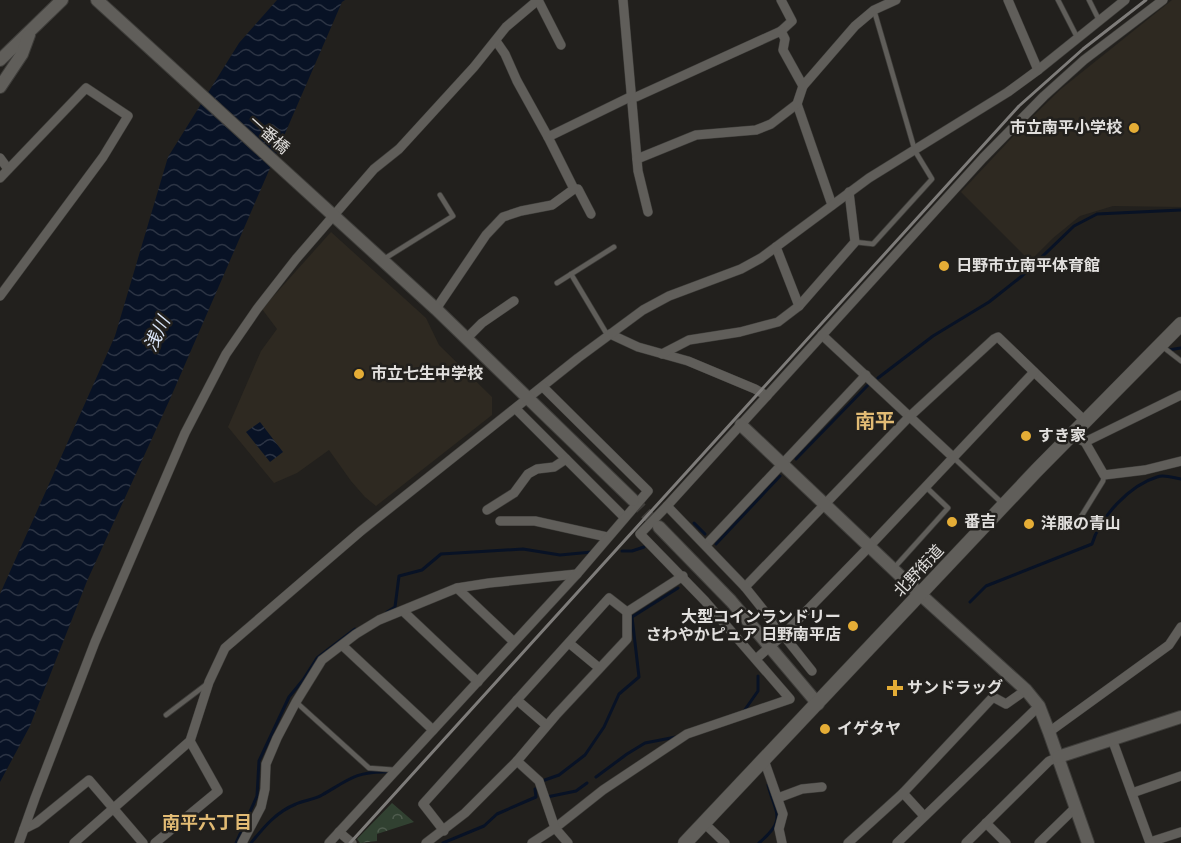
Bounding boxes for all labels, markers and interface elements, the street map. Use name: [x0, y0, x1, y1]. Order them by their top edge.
street label: 一番橋: [244, 112, 294, 158]
place label: 市立南平小学校: [1010, 118, 1122, 138]
marker: 市立南平小学校: [1127, 121, 1141, 135]
place label: 日野市立南平体育館: [956, 256, 1100, 276]
marker: 日野市立南平体育館: [937, 259, 951, 273]
water label: 浅川: [139, 311, 175, 355]
place label: 市立七生中学校: [371, 364, 483, 384]
marker: 市立七生中学校: [352, 367, 366, 381]
district label: 南平: [855, 409, 895, 434]
place label: すき家: [1038, 426, 1086, 446]
marker: すき家: [1019, 429, 1033, 443]
place label: 番吉: [964, 512, 996, 532]
place label: 洋服の青山: [1041, 514, 1121, 534]
marker: 番吉: [945, 515, 959, 529]
marker: 洋服の青山: [1022, 517, 1036, 531]
street label: 北野街道: [890, 541, 948, 601]
place label: 大型コインランドリー さわやかピュア 日野南平店: [646, 607, 841, 645]
marker: 大型コインランドリー さわやかピュア 日野南平店: [846, 619, 860, 633]
place label: サンドラッグ: [907, 678, 1003, 698]
marker: サンドラッグ: [888, 681, 902, 695]
place label: イゲタヤ: [837, 719, 901, 739]
marker: イゲタヤ: [818, 722, 832, 736]
district label: 南平六丁目: [162, 812, 252, 834]

